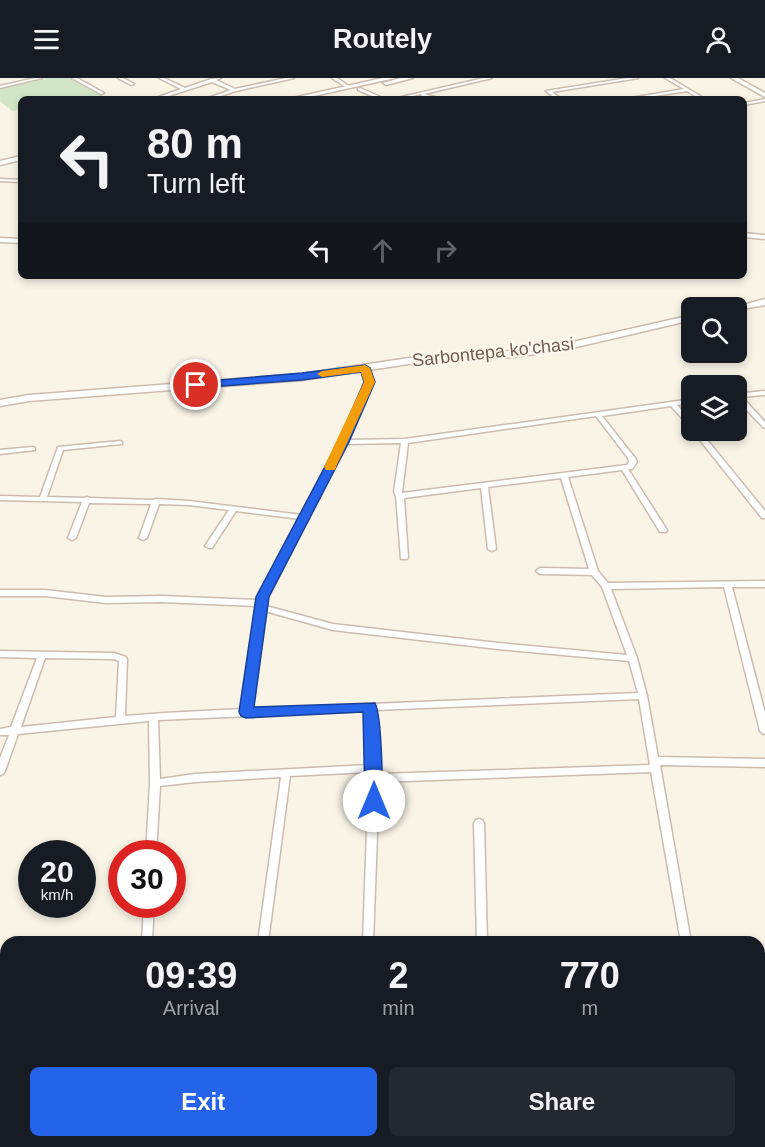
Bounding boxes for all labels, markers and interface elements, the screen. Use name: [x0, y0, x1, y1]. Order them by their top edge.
icon: menu: [30, 23, 63, 56]
icon: person: [702, 23, 735, 56]
text: Routely: [333, 24, 432, 54]
icon: left: [48, 120, 126, 198]
text: 80 m: [147, 120, 243, 167]
text: Turn left: [147, 169, 245, 199]
icon: left: [303, 234, 336, 267]
icon: ahead: [366, 234, 399, 267]
icon: right: [429, 234, 462, 267]
map controls: [681, 297, 747, 441]
button: search: [681, 297, 747, 363]
street label: Sarbontepa ko'chasi: [411, 334, 575, 370]
pin: [170, 359, 221, 410]
icon: arrive: [179, 368, 212, 401]
button: layers: [681, 375, 747, 441]
position arrow: [342, 769, 406, 833]
speed limit sign: 30: [108, 840, 186, 918]
text: 20: [40, 855, 74, 888]
text: km/h: [41, 886, 73, 903]
text: 09:39: [145, 955, 237, 996]
text: 2: [388, 955, 408, 996]
text: 770: [560, 955, 620, 996]
text: Arrival: [163, 997, 220, 1019]
text: min: [382, 997, 415, 1019]
text: m: [581, 997, 598, 1019]
button: Exit: [30, 1067, 377, 1136]
button: Share: [389, 1067, 735, 1136]

